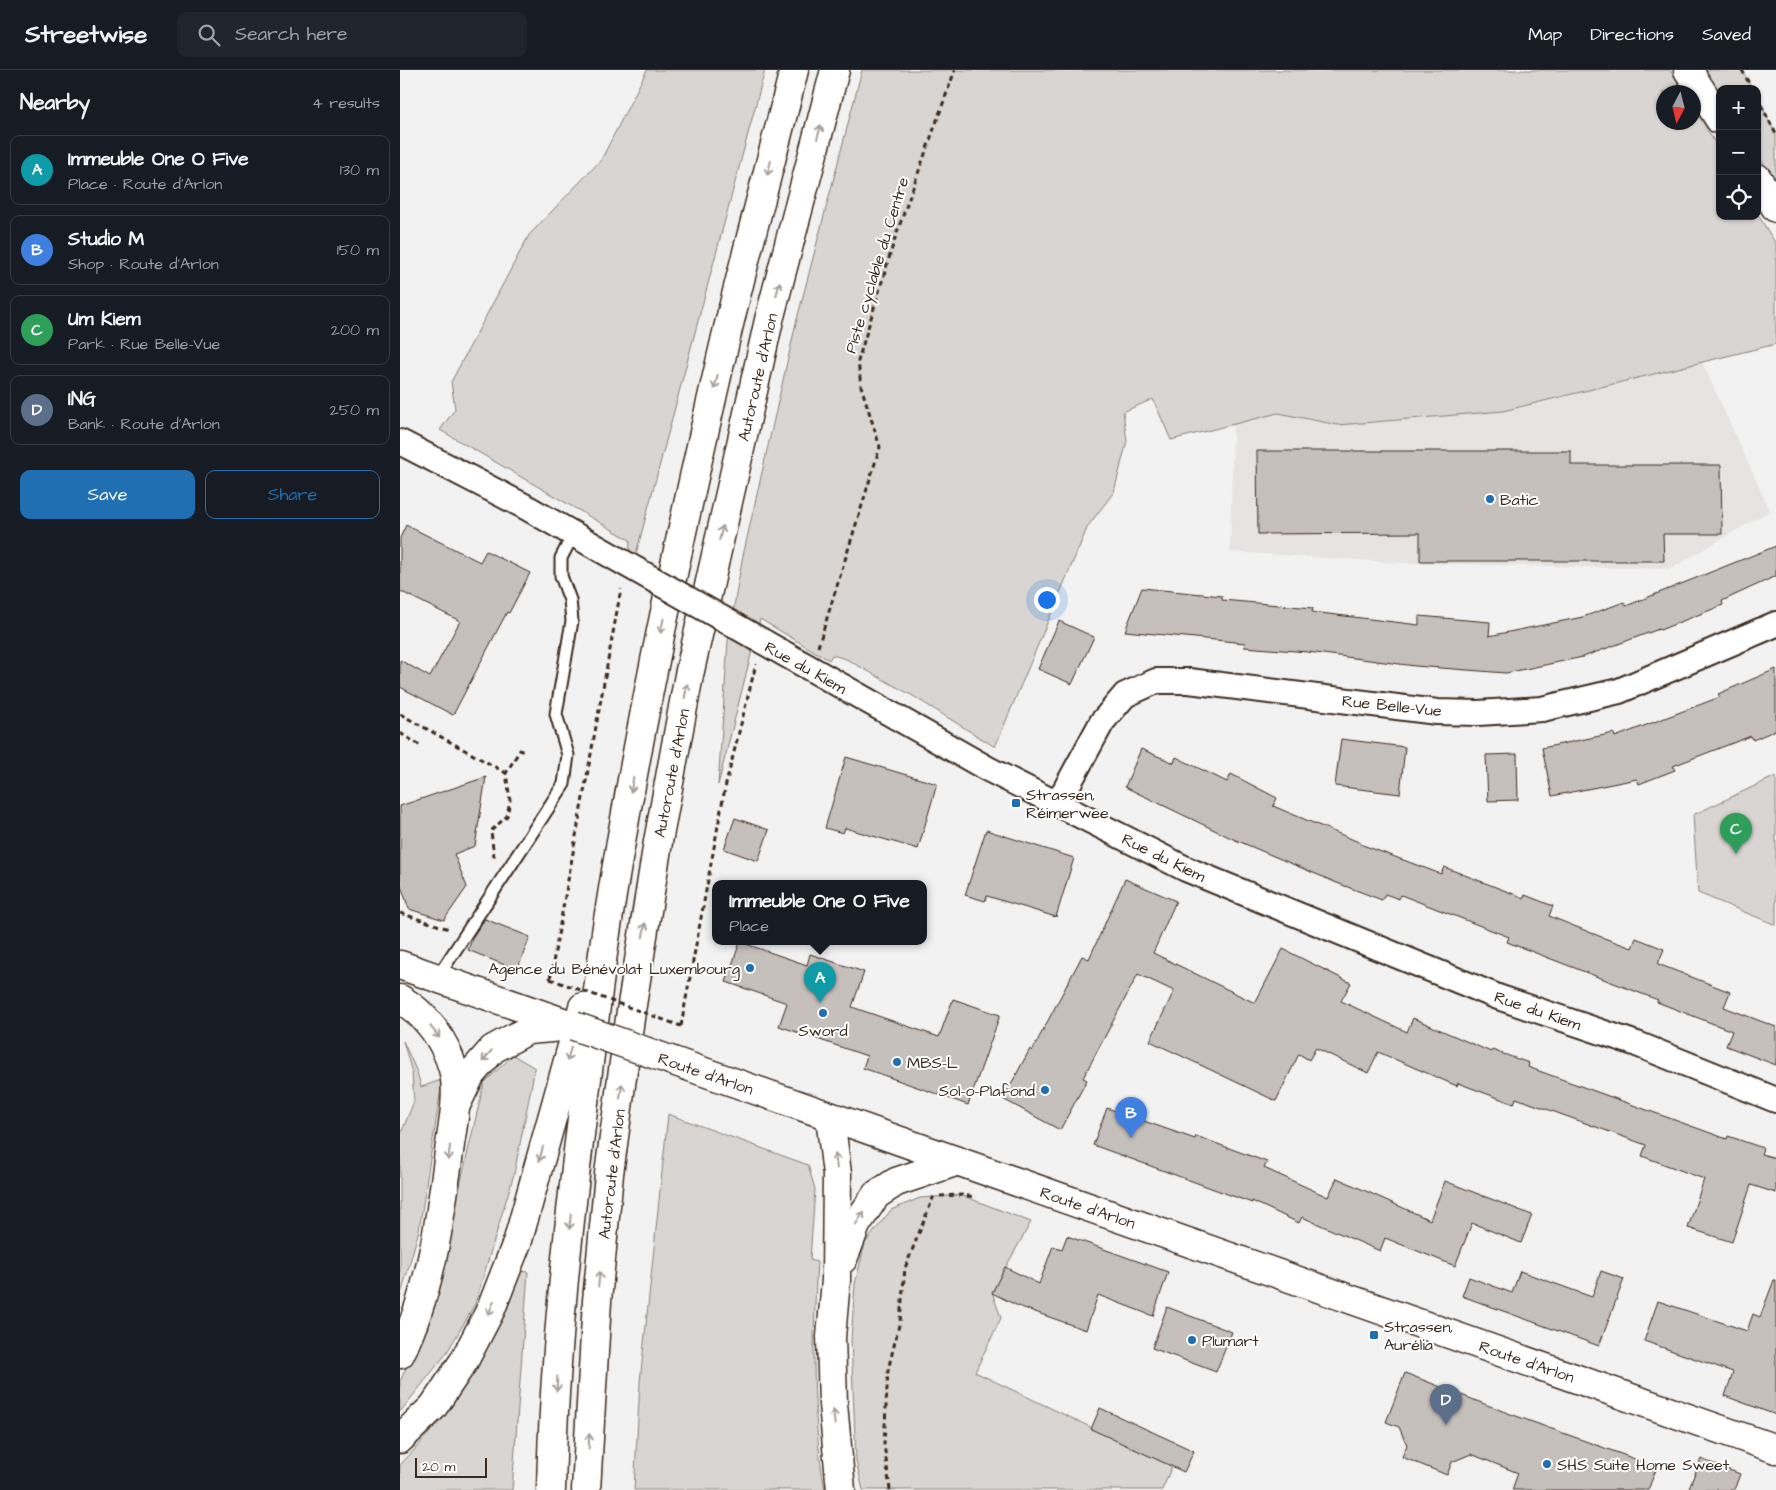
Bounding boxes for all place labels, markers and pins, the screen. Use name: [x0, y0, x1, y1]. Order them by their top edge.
place label: Batic: [1500, 489, 1539, 511]
marker: Batic: [1484, 493, 1496, 505]
place label: Strassen, Réimerwee: [1026, 784, 1109, 824]
marker: Strassen, Réimerwee: [1010, 797, 1022, 809]
pin: C: [1720, 813, 1752, 854]
place label: Agence du Bénévolat Luxembourg: [488, 958, 740, 981]
marker: Agence du Bénévolat Luxembourg: [744, 962, 756, 974]
pin: A: [804, 962, 836, 1003]
marker: Sword: [817, 1007, 829, 1019]
place label: Sword: [798, 1020, 848, 1042]
place label: MBS-L: [907, 1052, 958, 1074]
marker: MBS-L: [891, 1056, 903, 1068]
place label: Sol-o-Plafond: [939, 1080, 1035, 1102]
marker: Sol-o-Plafond: [1039, 1084, 1051, 1096]
pin: B: [1115, 1097, 1147, 1138]
place label: Strassen, Aurélia: [1384, 1316, 1453, 1356]
marker: Strassen, Aurélia: [1368, 1329, 1380, 1341]
place label: Plumart: [1202, 1330, 1259, 1352]
marker: Plumart: [1186, 1334, 1198, 1346]
pin: D: [1430, 1384, 1462, 1425]
place label: SHS Suite Home Sweet: [1557, 1454, 1730, 1476]
marker: SHS Suite Home Sweet: [1541, 1458, 1553, 1470]

